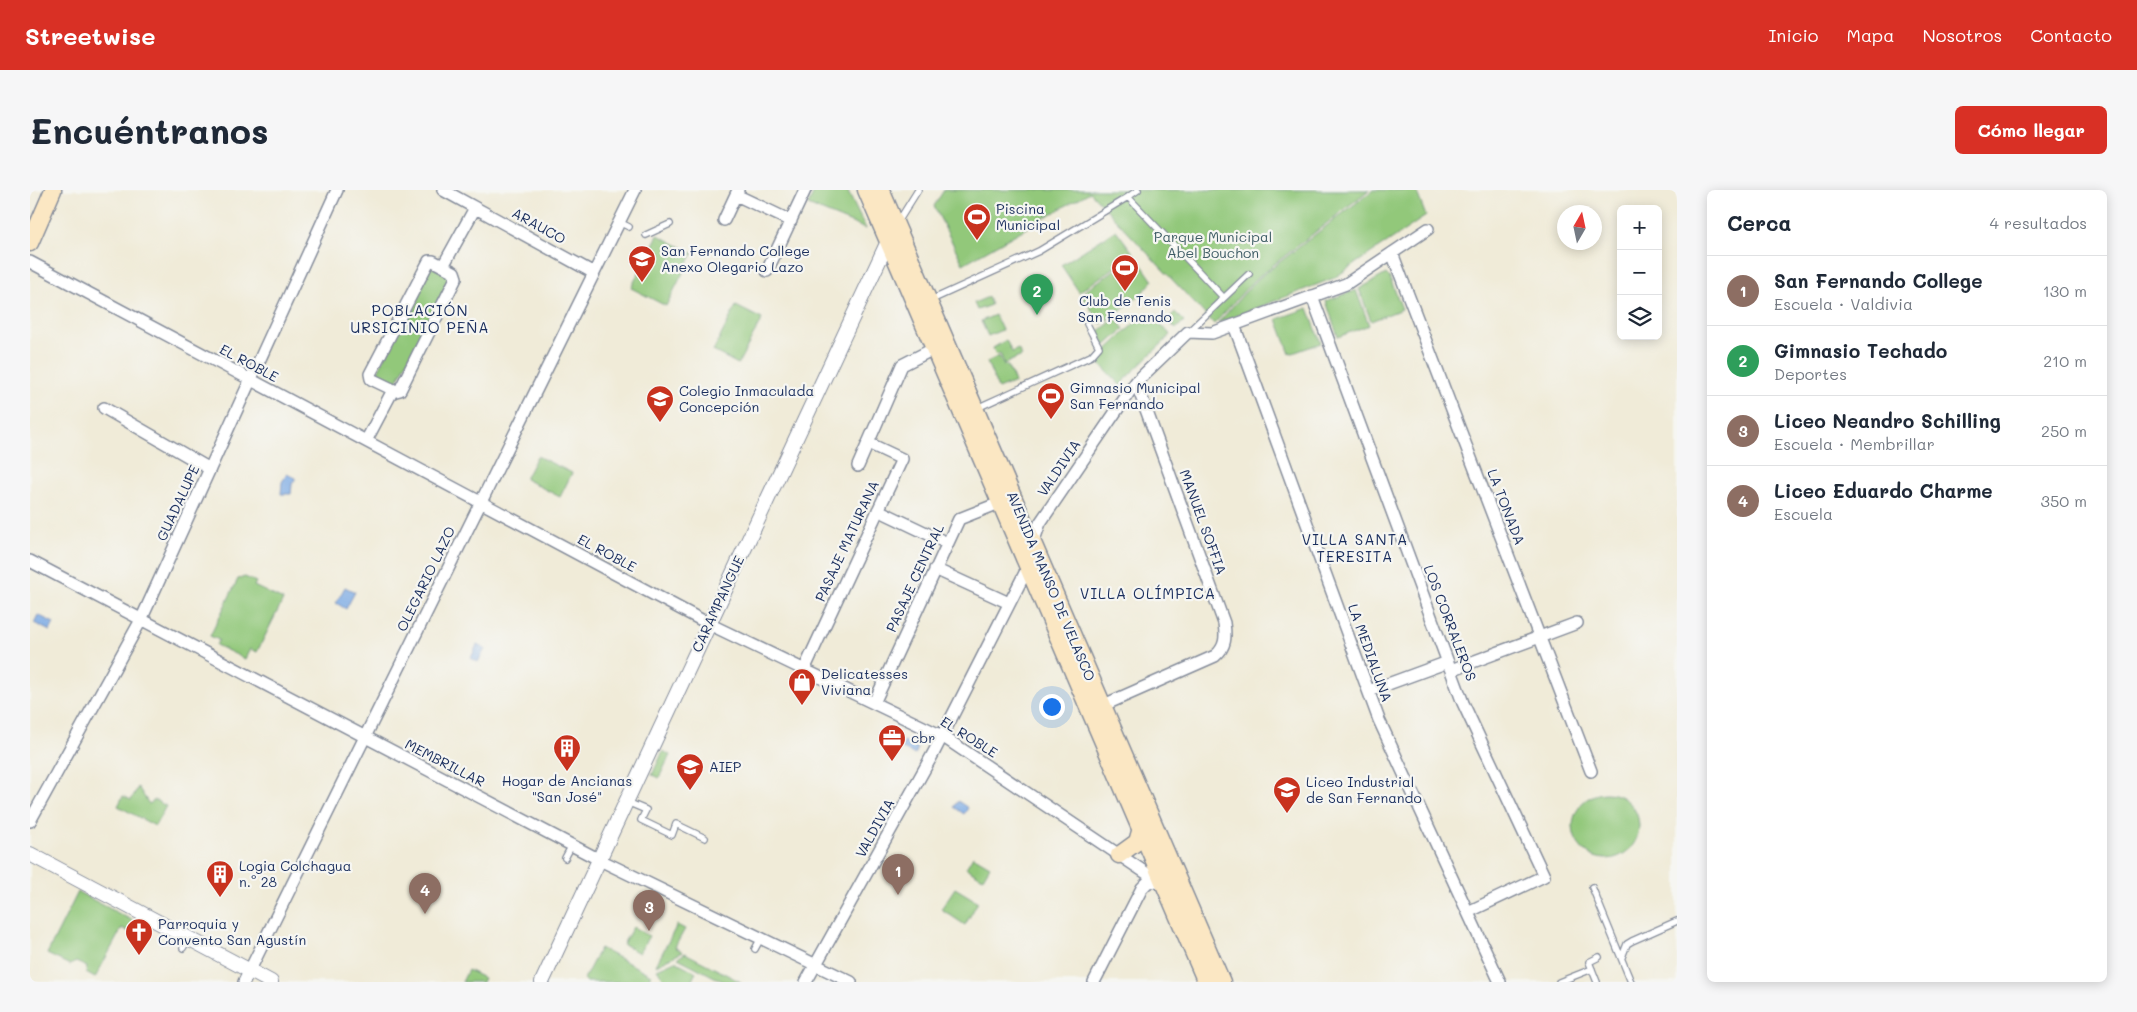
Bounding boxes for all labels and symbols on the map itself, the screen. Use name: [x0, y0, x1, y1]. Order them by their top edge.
place label: Piscina Municipal: [996, 199, 1060, 234]
sports icon: Piscina Municipal: [962, 202, 992, 241]
street label: ARAUCO: [509, 203, 570, 248]
north arrow: [1557, 205, 1602, 250]
park label: Parque Municipal Abel Bouchon: [1154, 227, 1272, 262]
place label: San Fernando College Anexo Olegario Lazo: [661, 241, 810, 276]
school or university icon: San Fernando College Anexo Olegario Lazo: [627, 244, 657, 283]
sports icon: Club de Tenis San Fernando: [1110, 253, 1140, 292]
pin: 2: [1021, 274, 1053, 315]
place label: Club de Tenis San Fernando: [1078, 291, 1172, 326]
district label: POBLACIÓN URSICINIO PEÑA: [350, 300, 490, 337]
street label: EL ROBLE: [217, 339, 282, 386]
place label: Gimnasio Municipal San Fernando: [1070, 378, 1200, 413]
place label: Colegio Inmaculada Concepción: [679, 381, 814, 416]
sports icon: Gimnasio Municipal San Fernando: [1036, 381, 1066, 420]
school or university icon: Colegio Inmaculada Concepción: [645, 384, 675, 423]
street label: VALDIVIA: [1033, 436, 1085, 500]
street label: GUADALUPE: [152, 462, 203, 544]
street label: LA TONADA: [1483, 466, 1530, 547]
street label: MANUEL SOFFIA: [1176, 467, 1231, 577]
street label: PASAJE MATURANA: [810, 477, 883, 604]
street label: AVENIDA MANSO DE VELASCO: [1003, 488, 1100, 684]
street label: PASAJE CENTRAL: [881, 520, 948, 635]
street label: OLEGARIO LAZO: [392, 523, 459, 635]
street label: EL ROBLE: [575, 529, 640, 576]
district label: VILLA SANTA TERESITA: [1302, 529, 1408, 566]
street label: CARAMPANGUE: [687, 552, 748, 655]
street label: LOS CORRALEROS: [1420, 562, 1481, 684]
district label: VILLA OLÍMPICA: [1080, 583, 1216, 603]
street label: LA MEDIALUNA: [1344, 601, 1397, 704]
place label: Delicatesses Viviana: [821, 664, 908, 699]
shop icon: Delicatesses Viviana: [787, 667, 817, 706]
your location: [1039, 694, 1065, 720]
street label: EL ROBLE: [937, 712, 1001, 762]
office icon: cbr: [877, 723, 907, 762]
place label: cbr: [911, 728, 935, 747]
building icon: Hogar de Ancianas "San José": [552, 733, 582, 772]
street label: MEMBRILLAR: [402, 734, 489, 791]
school or university icon: AIEP: [675, 752, 705, 791]
place label: AIEP: [709, 757, 742, 776]
place label: Hogar de Ancianas "San José": [502, 771, 632, 806]
place label: Liceo Industrial de San Fernando: [1306, 772, 1422, 807]
school or university icon: Liceo Industrial de San Fernando: [1272, 775, 1302, 814]
street label: VALDIVIA: [851, 795, 899, 861]
pin: 1: [882, 854, 914, 895]
place label: Logia Colchagua n.° 28: [239, 856, 351, 891]
building icon: Logia Colchagua n.° 28: [205, 859, 235, 898]
pin: 4: [409, 873, 441, 914]
pin: 3: [633, 890, 665, 931]
place label: Parroquia y Convento San Agustín: [158, 914, 306, 949]
church icon: Parroquia y Convento San Agustín: [124, 917, 154, 956]

